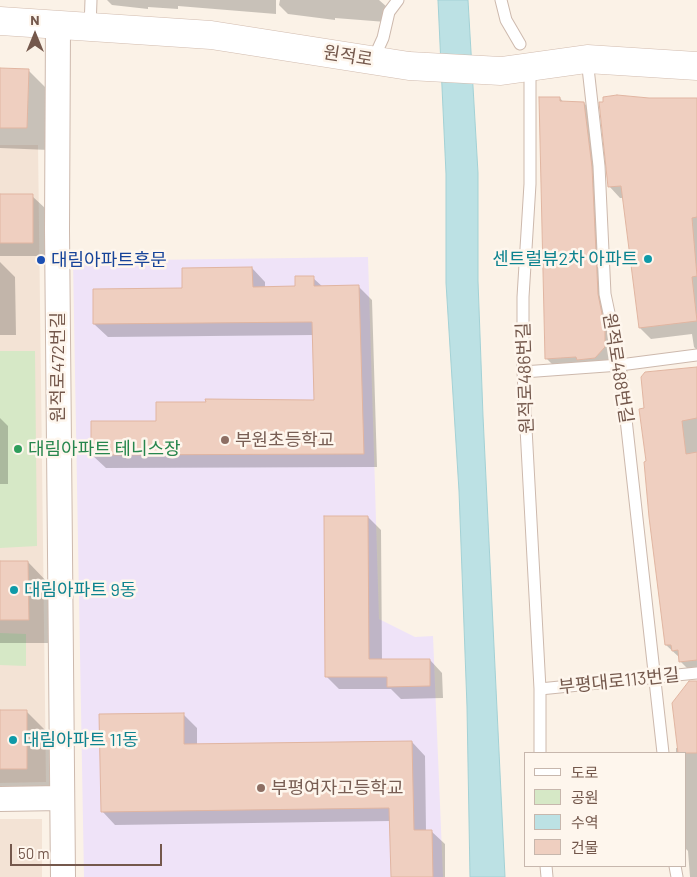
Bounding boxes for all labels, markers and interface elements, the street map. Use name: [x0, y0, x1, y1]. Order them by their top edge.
north arrow: [10, 10, 60, 60]
text: N: [30, 11, 40, 28]
street label: 원적로: [322, 41, 374, 71]
place label: 센트럴뷰2차 아파트: [492, 248, 638, 270]
place label: 대림아파트후문: [51, 249, 167, 271]
marker: 센트럴뷰2차 아파트: [642, 253, 654, 265]
marker: 대림아파트후문: [35, 254, 47, 266]
street label: 원적로488번길: [599, 311, 637, 425]
street label: 원적로472번길: [47, 312, 69, 422]
street label: 원적로486번길: [512, 322, 538, 434]
place label: 부원초등학교: [235, 429, 334, 451]
marker: 부원초등학교: [219, 434, 231, 446]
place label: 대림아파트 테니스장: [28, 438, 181, 460]
marker: 대림아파트 테니스장: [12, 443, 24, 455]
place label: 대림아파트 9동: [24, 579, 136, 601]
marker: 대림아파트 9동: [8, 584, 20, 596]
street label: 부평대로113번길: [558, 664, 680, 698]
place label: 대림아파트 11동: [23, 729, 139, 751]
marker: 대림아파트 11동: [7, 734, 19, 746]
legend: [524, 752, 687, 867]
text: 도로: [571, 763, 599, 781]
place label: 부평여자고등학교: [271, 777, 403, 799]
marker: 부평여자고등학교: [255, 782, 267, 794]
text: 공원: [571, 788, 599, 806]
text: 수역: [571, 813, 599, 831]
scale bar: [12, 834, 165, 866]
text: 건물: [571, 838, 599, 856]
text: 50 m: [18, 844, 50, 862]

